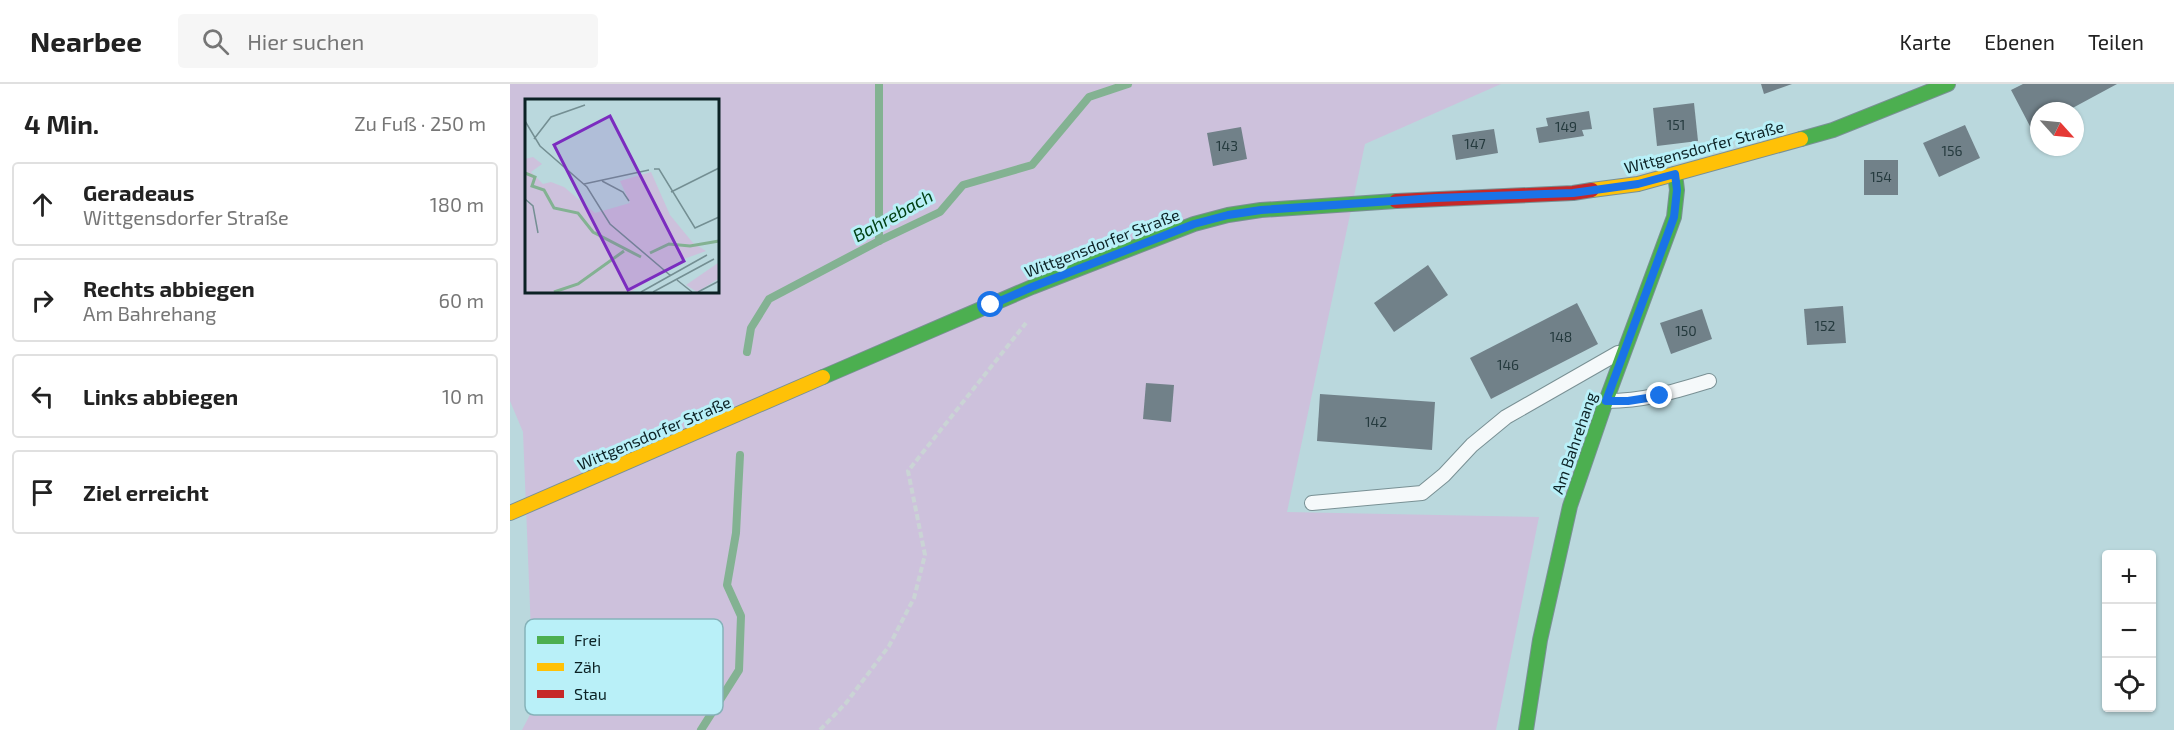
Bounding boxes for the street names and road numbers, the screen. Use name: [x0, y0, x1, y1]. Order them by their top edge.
street label: Wittgensdorfer Straße: [1622, 116, 1786, 177]
street label: Wittgensdorfer Straße: [1022, 204, 1182, 281]
street label: Am Bahrehang: [1547, 389, 1600, 496]
street label: Wittgensdorfer Straße: [574, 392, 733, 473]

